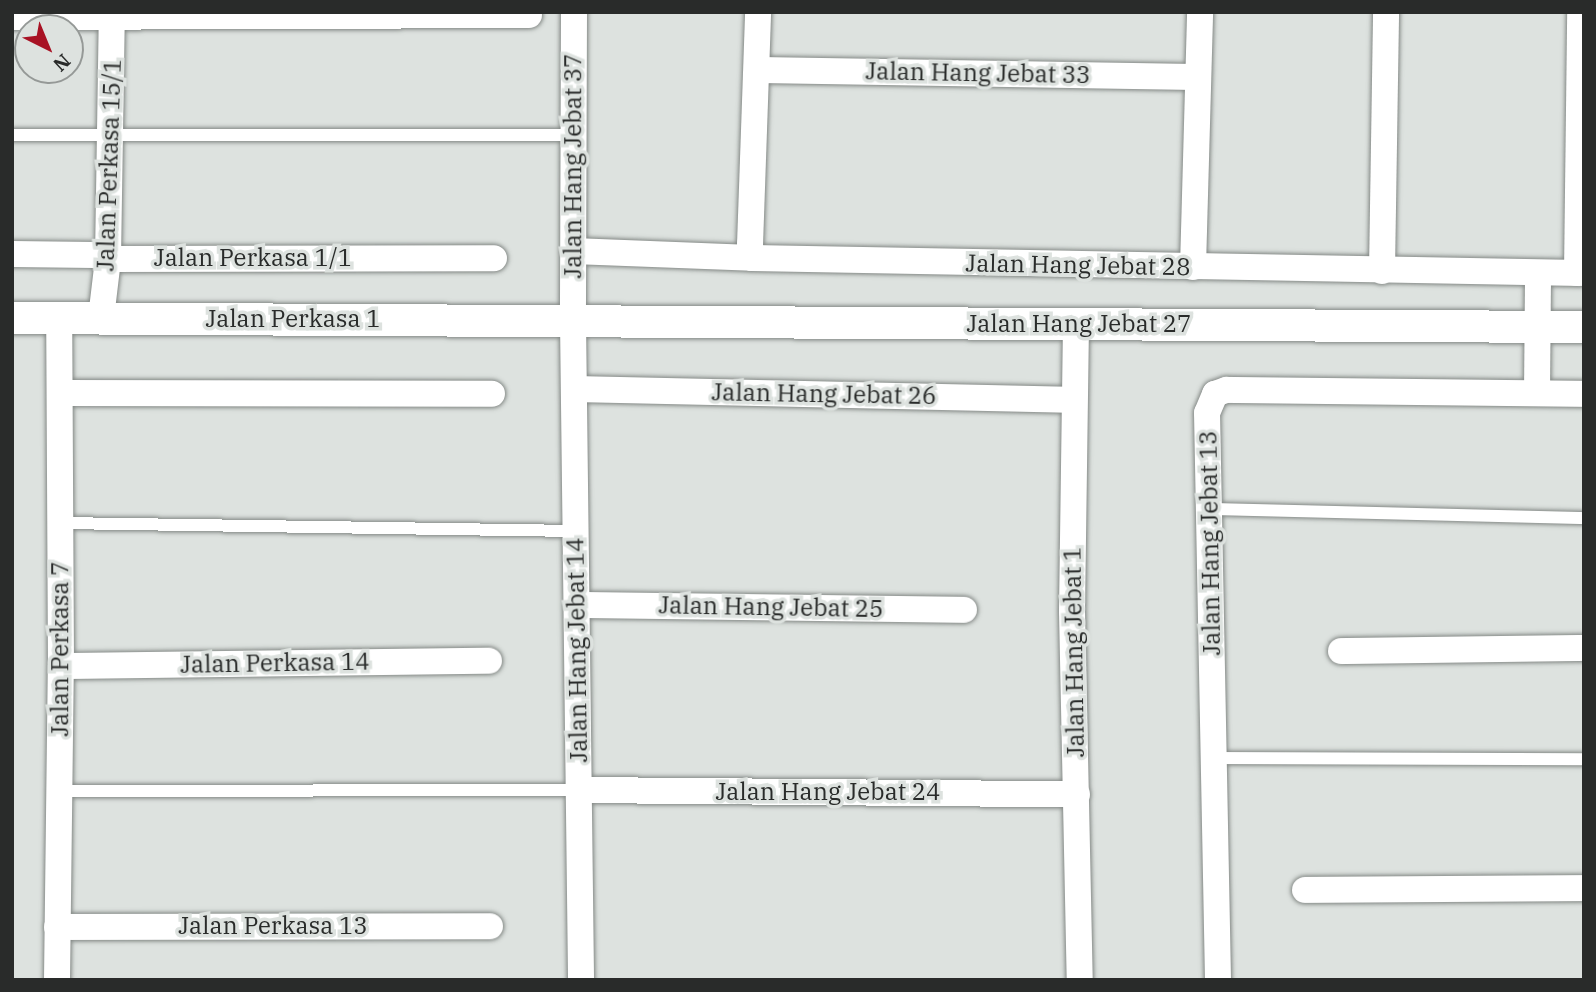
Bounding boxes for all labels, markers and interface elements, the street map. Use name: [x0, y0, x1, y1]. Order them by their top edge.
north arrow: [14, 14, 84, 84]
text: N: [48, 49, 76, 77]
street label: Jalan Hang Jebat 37: [559, 54, 587, 278]
street label: Jalan Hang Jebat 33: [865, 57, 1091, 89]
street label: Jalan Perkasa 15/1: [91, 58, 127, 272]
street label: Jalan Perkasa 1/1: [154, 244, 352, 272]
street label: Jalan Hang Jebat 28: [965, 249, 1191, 281]
street label: Jalan Perkasa 1: [205, 305, 381, 333]
street label: Jalan Hang Jebat 27: [967, 310, 1191, 338]
street label: Jalan Hang Jebat 26: [711, 378, 937, 410]
street label: Jalan Hang Jebat 13: [1194, 430, 1226, 656]
street label: Jalan Hang Jebat 14: [561, 537, 593, 763]
street label: Jalan Hang Jebat 1: [1058, 546, 1090, 758]
street label: Jalan Perkasa 7: [46, 561, 74, 737]
street label: Jalan Hang Jebat 25: [658, 591, 884, 623]
street label: Jalan Perkasa 14: [180, 647, 370, 679]
street label: Jalan Hang Jebat 24: [716, 778, 940, 806]
street label: Jalan Perkasa 13: [178, 912, 368, 940]

